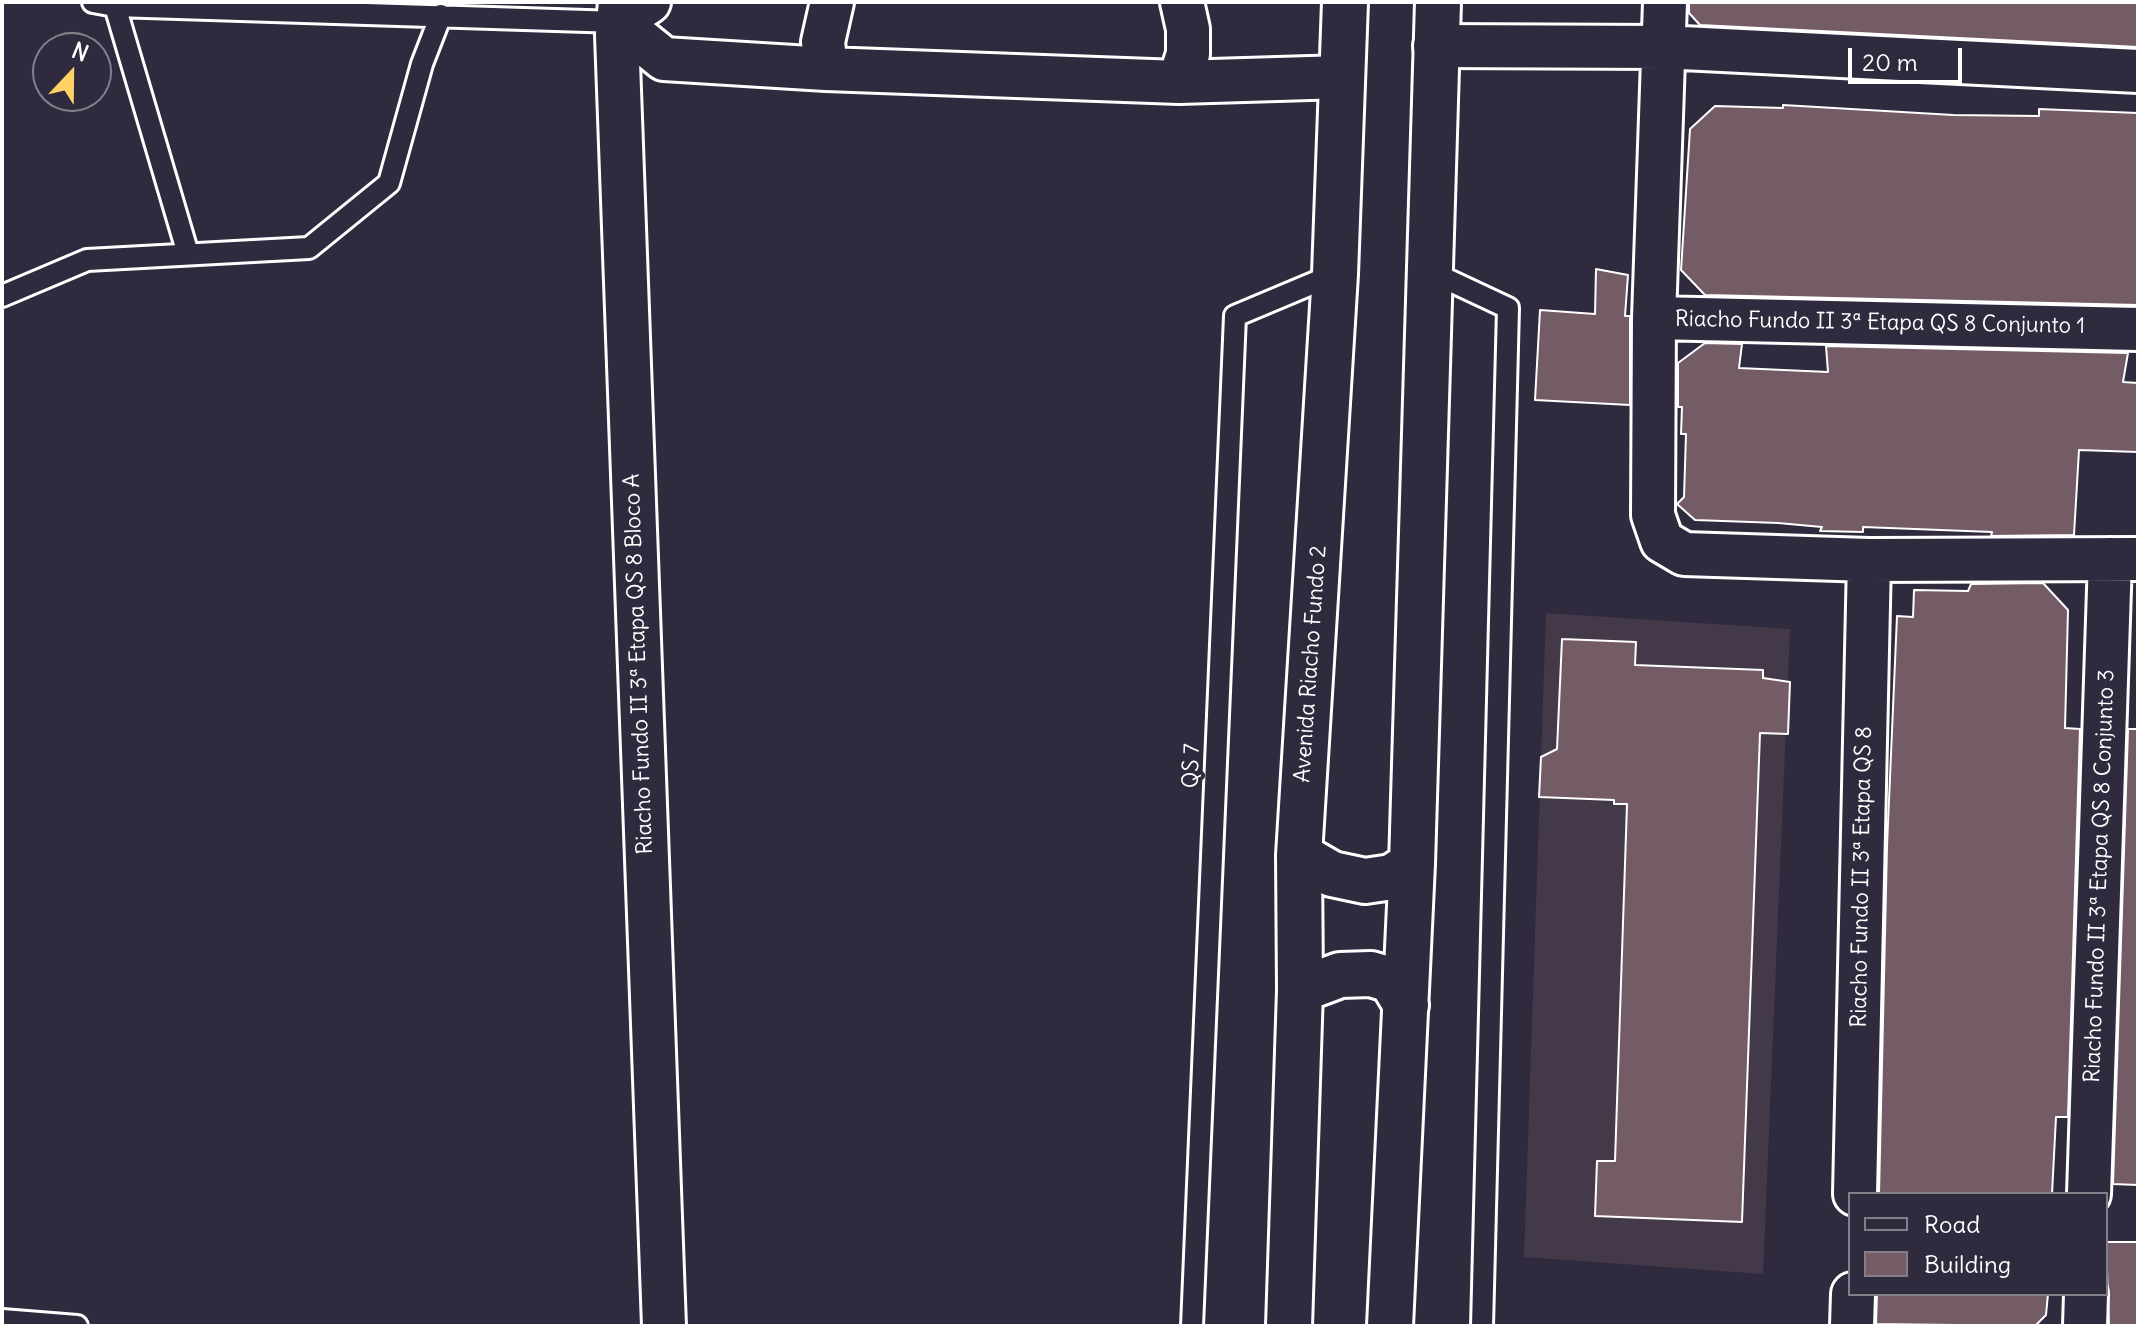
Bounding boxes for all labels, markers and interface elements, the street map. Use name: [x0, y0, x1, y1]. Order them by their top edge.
north arrow: [32, 32, 112, 112]
scale bar: [1852, 32, 1966, 82]
text: N: [68, 36, 93, 67]
text: 20 m: [1862, 47, 1918, 77]
street label: Riacho Fundo II 3ª Etapa QS 8 Conjunto 1: [1675, 306, 2085, 340]
street label: Riacho Fundo II 3ª Etapa QS 8 Bloco A: [619, 473, 659, 855]
street label: Avenida Riacho Fundo 2: [1290, 545, 1332, 783]
street label: Riacho Fundo II 3ª Etapa QS 8 Conjunto 3: [2080, 669, 2120, 1083]
street label: Riacho Fundo II 3ª Etapa QS 8: [1846, 726, 1878, 1028]
street label: QS 7: [1178, 743, 1206, 789]
legend: [1848, 1192, 2108, 1296]
text: Road: [1924, 1209, 1980, 1239]
text: Building: [1924, 1249, 2011, 1279]

